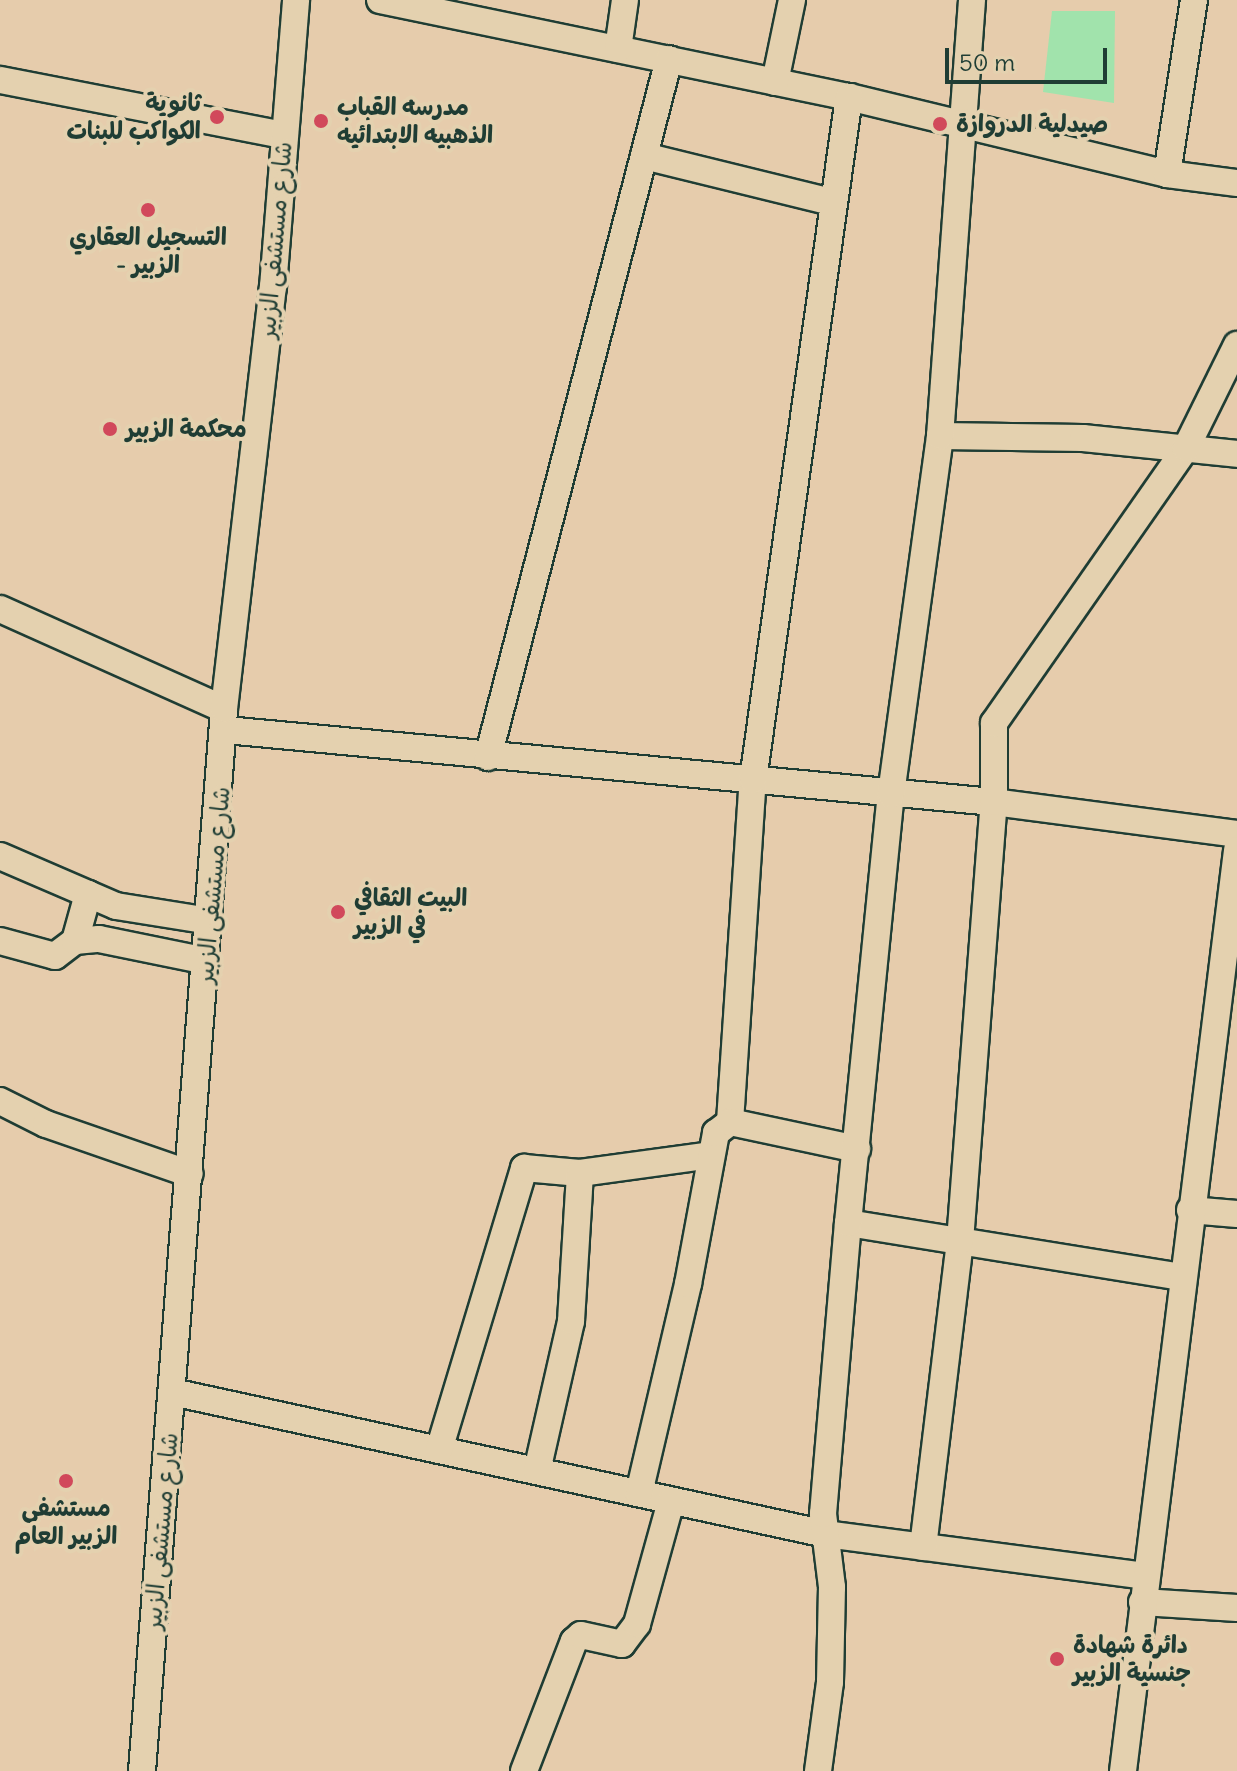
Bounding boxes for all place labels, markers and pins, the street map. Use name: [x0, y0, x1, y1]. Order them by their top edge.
place label: ثانوية الكواكب للبنات: [66, 89, 201, 145]
place label: مدرسه القباب الذهبيه الابتدائيه: [337, 93, 493, 149]
marker: ثانوية الكواكب للبنات: [208, 108, 226, 126]
place label: صيدلية الدروازة: [956, 110, 1108, 138]
marker: مدرسه القباب الذهبيه الابتدائيه: [312, 112, 330, 130]
marker: صيدلية الدروازة: [931, 115, 949, 133]
marker: التسجيل العقاري - الزبير: [139, 201, 157, 219]
place label: التسجيل العقاري - الزبير: [69, 223, 227, 279]
place label: محكمة الزبير: [126, 415, 247, 443]
marker: محكمة الزبير: [101, 420, 119, 438]
place label: البيت الثقافي في الزبير: [354, 884, 467, 940]
marker: البيت الثقافي في الزبير: [329, 903, 347, 921]
marker: مستشفى الزبير العام: [57, 1472, 75, 1490]
place label: مستشفى الزبير العام: [15, 1494, 117, 1550]
place label: دائرة شهادة جنسية الزبير: [1073, 1631, 1191, 1687]
marker: دائرة شهادة جنسية الزبير: [1048, 1650, 1066, 1668]

